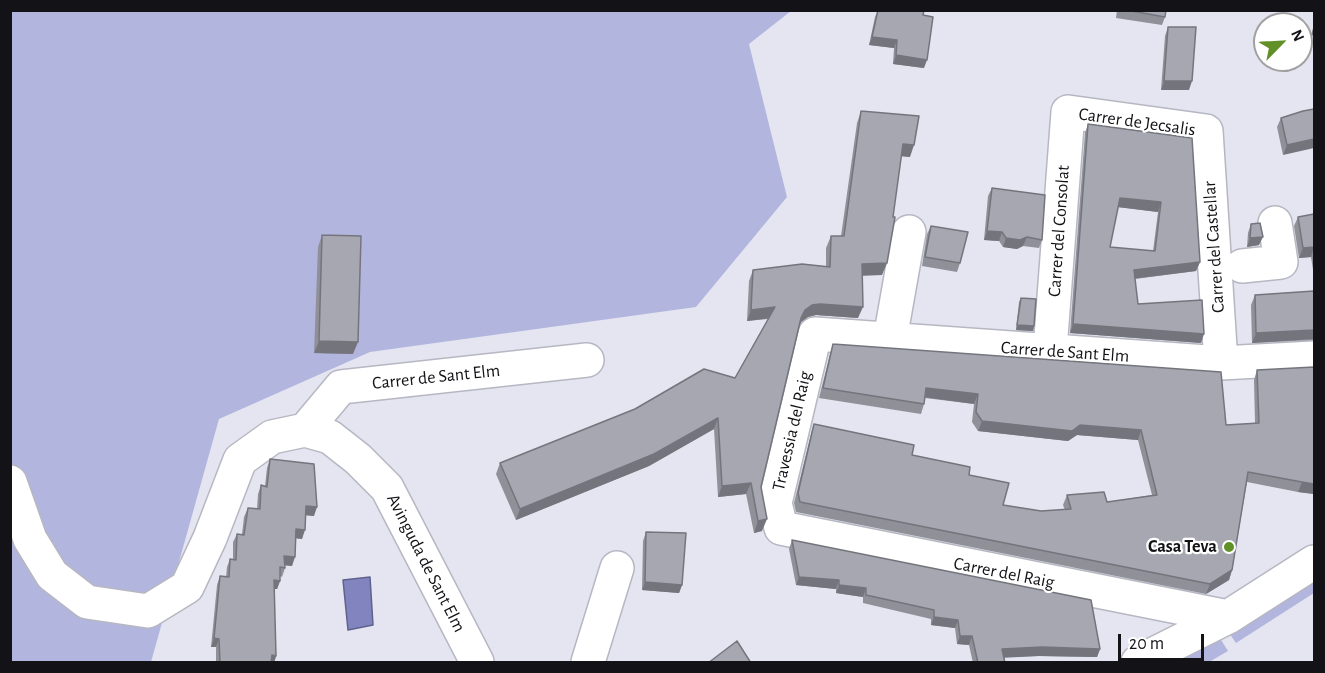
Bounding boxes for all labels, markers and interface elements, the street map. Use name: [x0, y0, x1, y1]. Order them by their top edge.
north arrow: [1253, 12, 1313, 72]
text: N: [1288, 27, 1307, 44]
street label: Carrer de Jecsalis: [1077, 103, 1197, 141]
street label: Carrer del Consolat: [1044, 164, 1074, 298]
street label: Carrer del Castellar: [1199, 180, 1229, 314]
street label: Carrer de Sant Elm: [1000, 337, 1130, 367]
street label: Carrer de Sant Elm: [371, 360, 501, 394]
street label: Travessia del Raig: [768, 369, 816, 493]
street label: Avinguda de Sant Elm: [382, 490, 470, 636]
place label: Casa Teva: [1148, 536, 1217, 558]
marker: Casa Teva: [1222, 540, 1236, 554]
street label: Carrer del Raig: [952, 553, 1056, 593]
scale bar: [1121, 622, 1206, 660]
text: 20 m: [1129, 635, 1164, 653]

